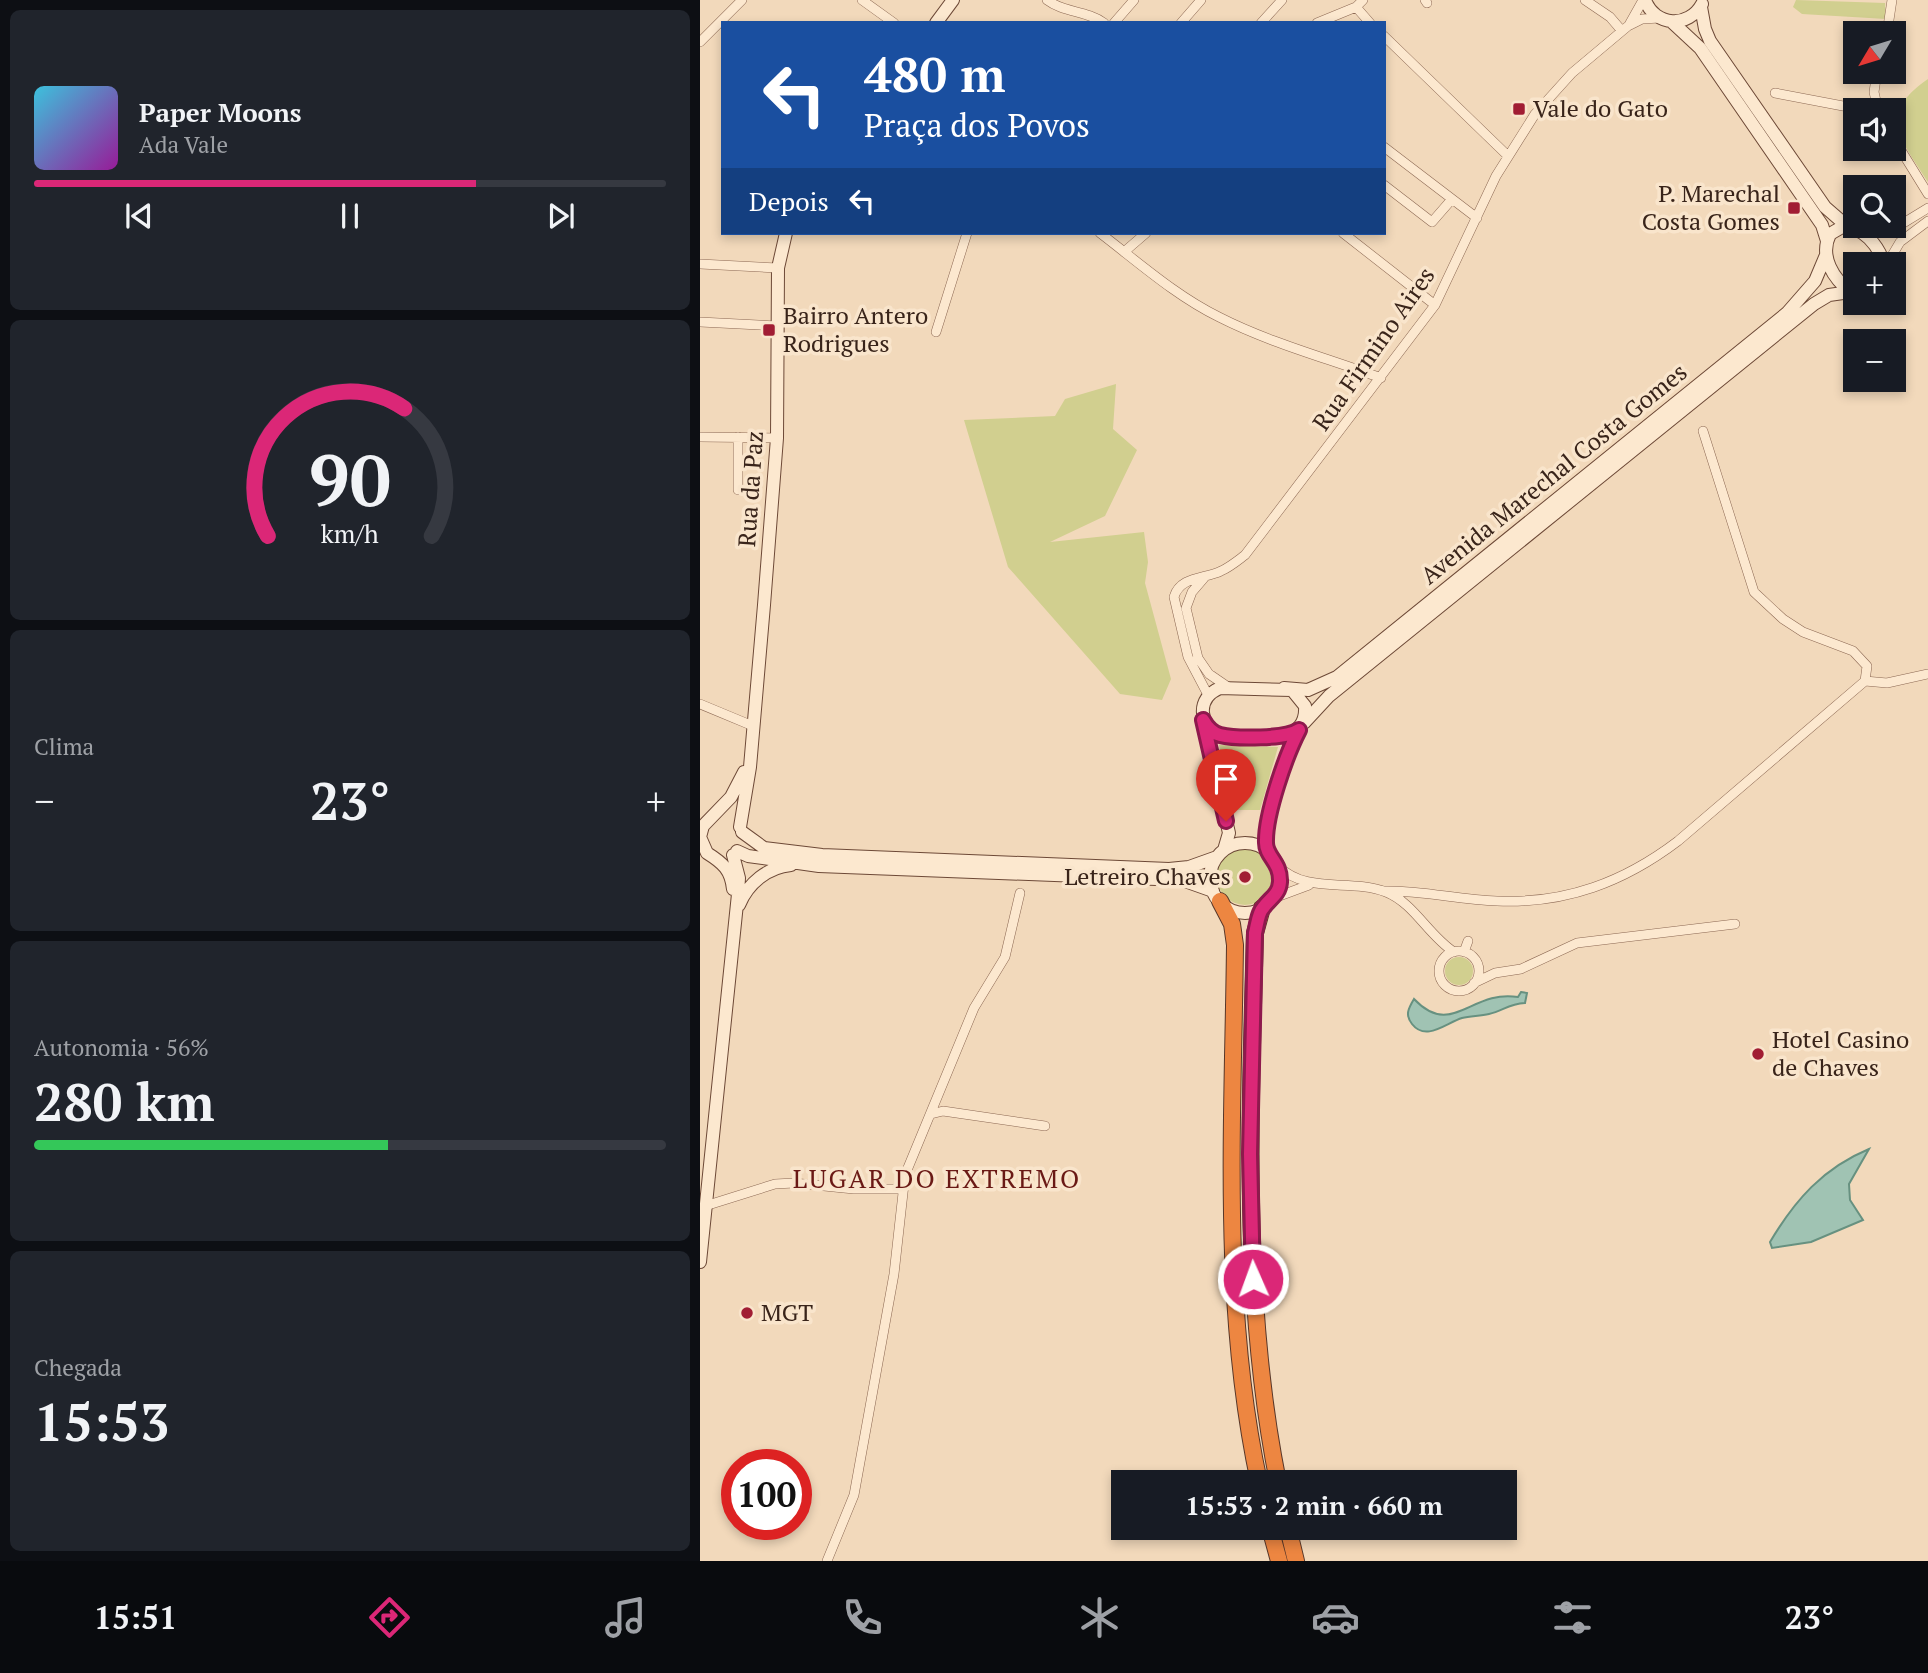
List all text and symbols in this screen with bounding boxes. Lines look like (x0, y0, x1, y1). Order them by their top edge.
north arrow (1843, 21, 1906, 84)
map controls (1843, 21, 1906, 392)
text: 480 m (864, 41, 1006, 106)
icon: left (749, 49, 840, 140)
place label: Vale do Gato (1533, 92, 1668, 124)
text: Paper Moons (139, 95, 302, 129)
button: sound (1843, 98, 1906, 161)
marker: Vale do Gato (1511, 101, 1527, 117)
text: Praça dos Povos (864, 104, 1090, 146)
text: Ada Vale (139, 129, 228, 160)
button: search (1843, 175, 1906, 238)
place label: P. Marechal Costa Gomes (1642, 177, 1780, 237)
icon: left (843, 182, 881, 220)
text: Depois (749, 184, 829, 218)
icon: previous (120, 197, 158, 235)
icon: pause (331, 197, 369, 235)
icon: next (542, 197, 580, 235)
marker: P. Marechal Costa Gomes (1786, 200, 1802, 216)
button: + (1843, 252, 1906, 315)
street label: Rua Firmino Aires (1305, 260, 1442, 437)
place label: Bairro Antero Rodrigues (783, 299, 928, 359)
marker: Bairro Antero Rodrigues (761, 322, 777, 338)
button: − (1843, 329, 1906, 392)
street label: Avenida Marechal Costa Gomes (1413, 356, 1693, 591)
street label: Rua da Paz (730, 430, 770, 548)
text: 90 (309, 431, 391, 528)
text: km/h (321, 517, 379, 550)
text: Clima (34, 731, 94, 762)
pin (1196, 749, 1256, 821)
icon: arrive (1207, 760, 1245, 798)
text: 23° (310, 766, 390, 835)
text: − (34, 776, 54, 826)
text: + (646, 776, 666, 826)
place label: Letreiro Chaves (1064, 860, 1231, 892)
marker: Letreiro Chaves (1237, 869, 1253, 885)
place label: Hotel Casino de Chaves (1772, 1023, 1909, 1083)
text: Autonomia · 56% (34, 1032, 209, 1063)
marker: Hotel Casino de Chaves (1750, 1046, 1766, 1062)
text: 280 km (34, 1067, 215, 1136)
district label: LUGAR DO EXTREMO (793, 1161, 1081, 1195)
position arrow (1216, 1242, 1290, 1316)
place label: MGT (761, 1296, 813, 1328)
marker: MGT (739, 1305, 755, 1321)
text: Chegada (34, 1352, 122, 1383)
text: 15:53 (34, 1387, 169, 1456)
speed limit sign: 100 (721, 1449, 812, 1540)
text: 15:53 · 2 min · 660 m (1185, 1488, 1443, 1522)
icon: directions (365, 1593, 414, 1642)
icon: music (601, 1593, 650, 1642)
icon: phone (838, 1593, 887, 1642)
icon: climate (1075, 1593, 1124, 1642)
icon: car (1311, 1593, 1360, 1642)
icon: filters (1548, 1593, 1597, 1642)
text: 15:51 (94, 1596, 177, 1638)
text: 23° (1785, 1596, 1834, 1638)

